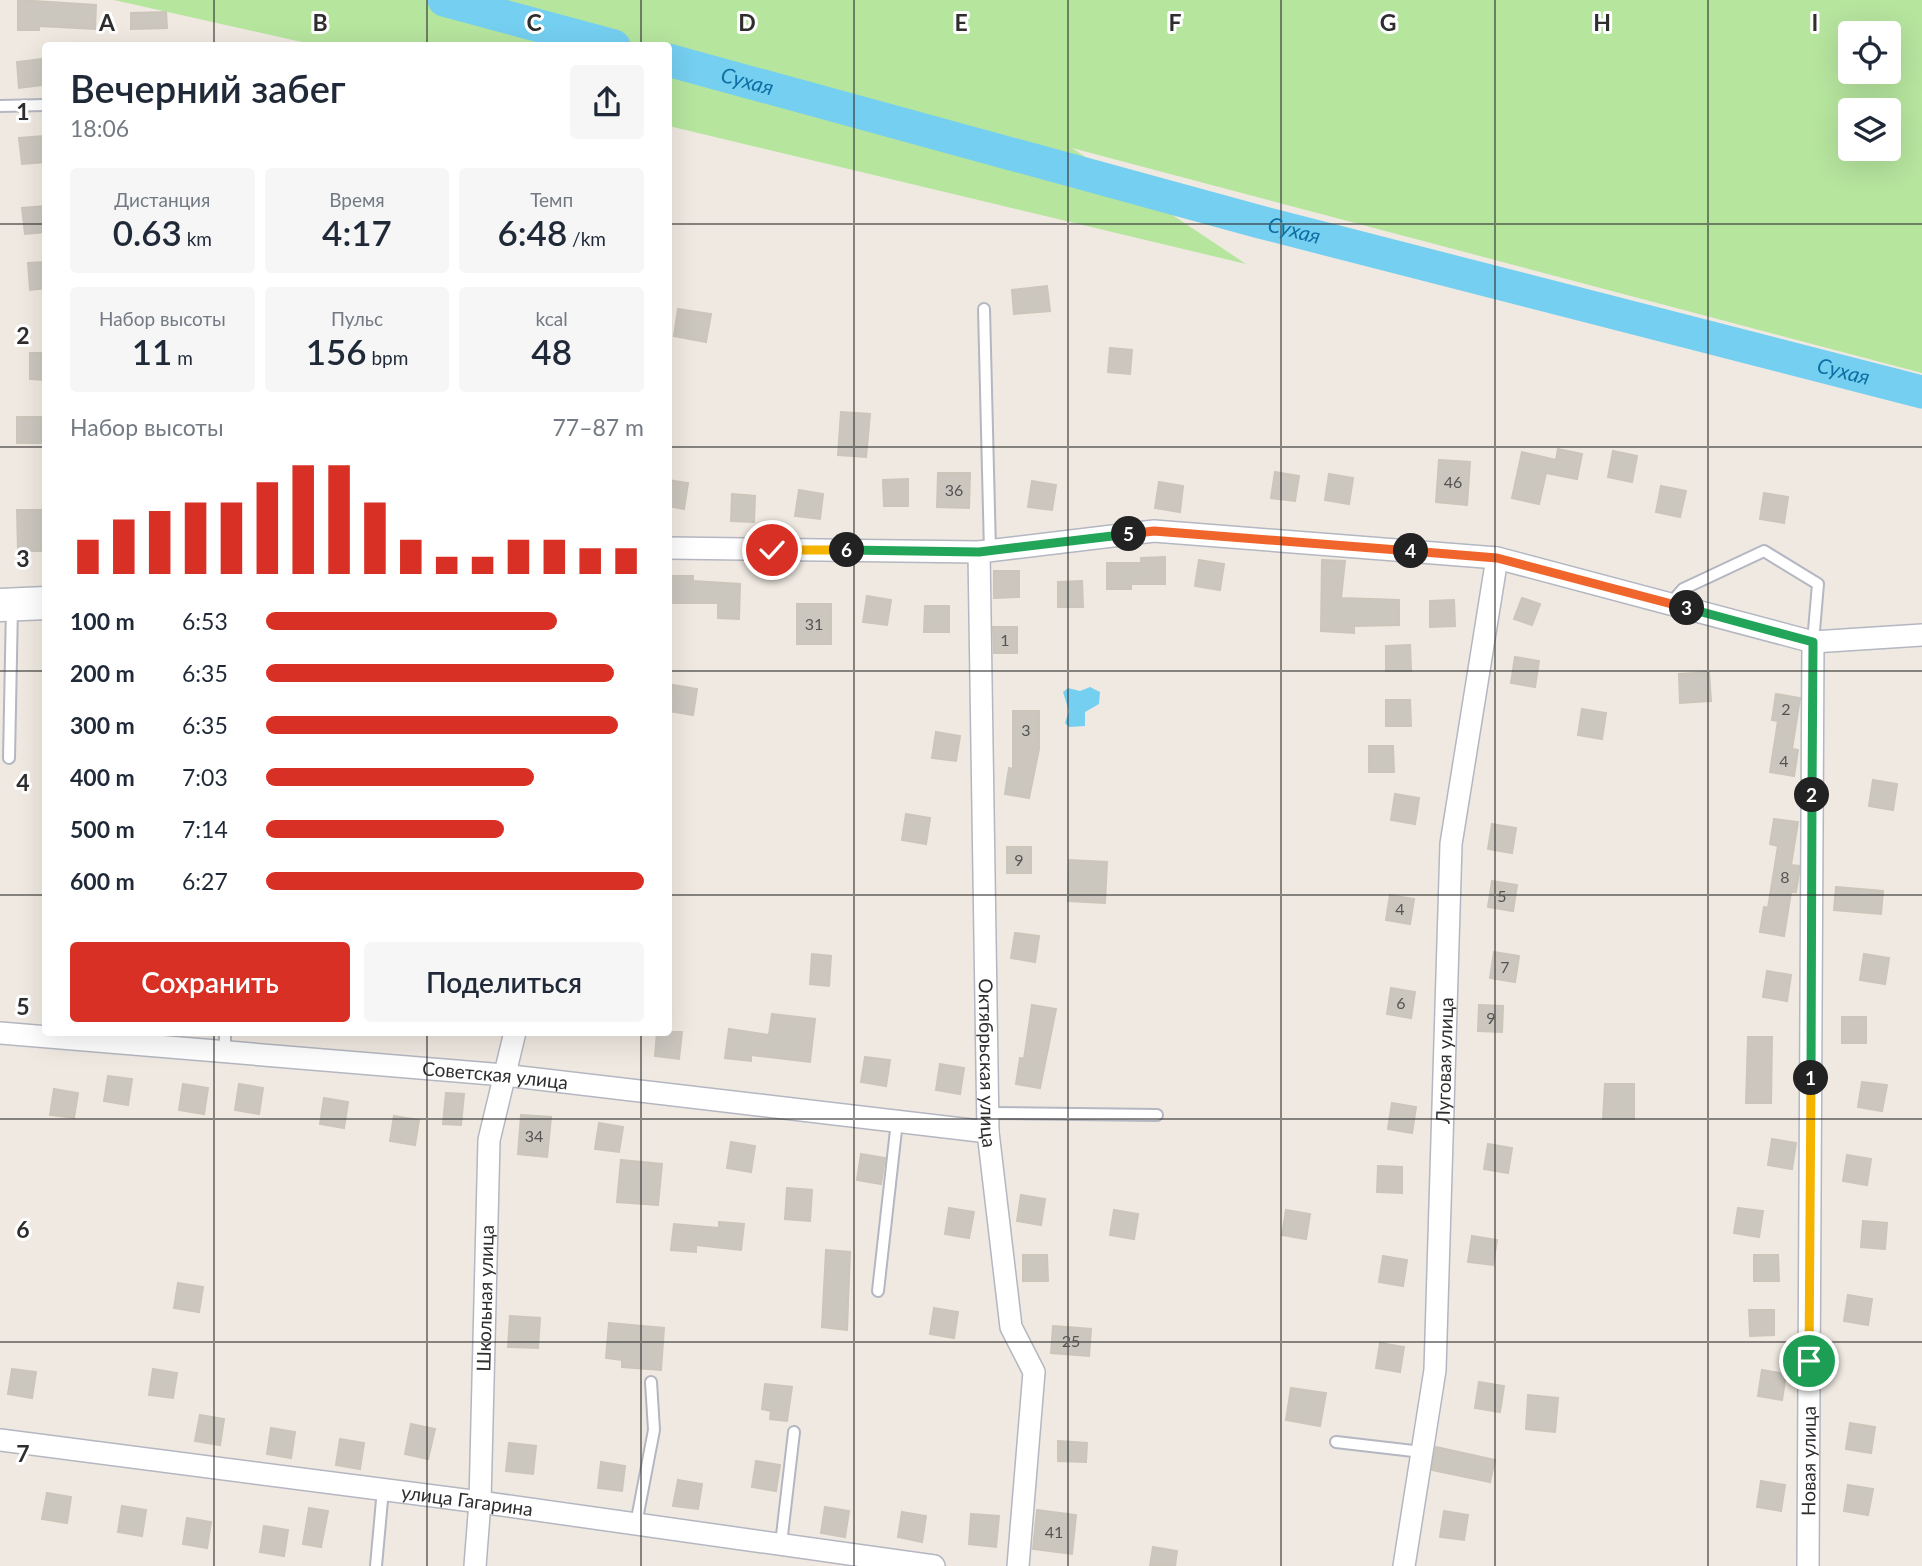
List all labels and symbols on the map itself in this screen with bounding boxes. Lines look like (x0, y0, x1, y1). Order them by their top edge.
text: A (98, 8, 116, 36)
text: B (312, 8, 328, 36)
text: C (526, 8, 542, 36)
text: D (738, 8, 756, 36)
text: E (954, 8, 968, 36)
text: F (1168, 8, 1182, 36)
text: G (1380, 8, 1396, 36)
text: H (1593, 8, 1611, 36)
text: I (1812, 8, 1818, 36)
water label: Сухая (718, 61, 777, 99)
text: 1 (16, 97, 30, 125)
water label: Сухая (1265, 211, 1324, 248)
text: 2 (16, 321, 30, 349)
water label: Сухая (1815, 352, 1873, 389)
house number: 46 (1444, 472, 1462, 491)
house number: 36 (945, 480, 963, 499)
pin: 5 (1112, 516, 1146, 552)
pin (742, 520, 802, 580)
pin: 6 (830, 532, 864, 568)
pin: 4 (1394, 534, 1428, 568)
text: 3 (16, 544, 30, 572)
pin: 3 (1670, 590, 1704, 626)
house number: 31 (805, 614, 823, 633)
house number: 1 (1000, 630, 1010, 649)
house number: 2 (1781, 699, 1791, 718)
house number: 3 (1021, 720, 1031, 739)
house number: 4 (1779, 751, 1789, 770)
text: 4 (16, 768, 30, 796)
pin: 2 (1794, 778, 1829, 812)
house number: 9 (1014, 850, 1024, 869)
house number: 8 (1780, 867, 1790, 886)
house number: 5 (1497, 886, 1507, 905)
house number: 4 (1395, 899, 1405, 918)
house number: 7 (1500, 957, 1510, 976)
street label: Октябрьская улица (975, 978, 1002, 1149)
text: 5 (16, 992, 30, 1020)
house number: 6 (1396, 993, 1406, 1012)
street label: Луговая улица (1430, 997, 1457, 1125)
house number: 9 (1486, 1008, 1496, 1027)
street label: Советская улица (421, 1056, 569, 1093)
pin: 1 (1794, 1060, 1828, 1096)
house number: 34 (525, 1126, 543, 1145)
text: 6 (16, 1215, 30, 1243)
street label: Школьная улица (471, 1225, 498, 1372)
house number: 25 (1062, 1331, 1080, 1350)
pin (1779, 1331, 1839, 1391)
street label: Новая улица (1796, 1406, 1820, 1516)
text: 7 (16, 1439, 30, 1467)
street label: улица Гагарина (400, 1480, 534, 1520)
house number: 41 (1045, 1522, 1063, 1541)

